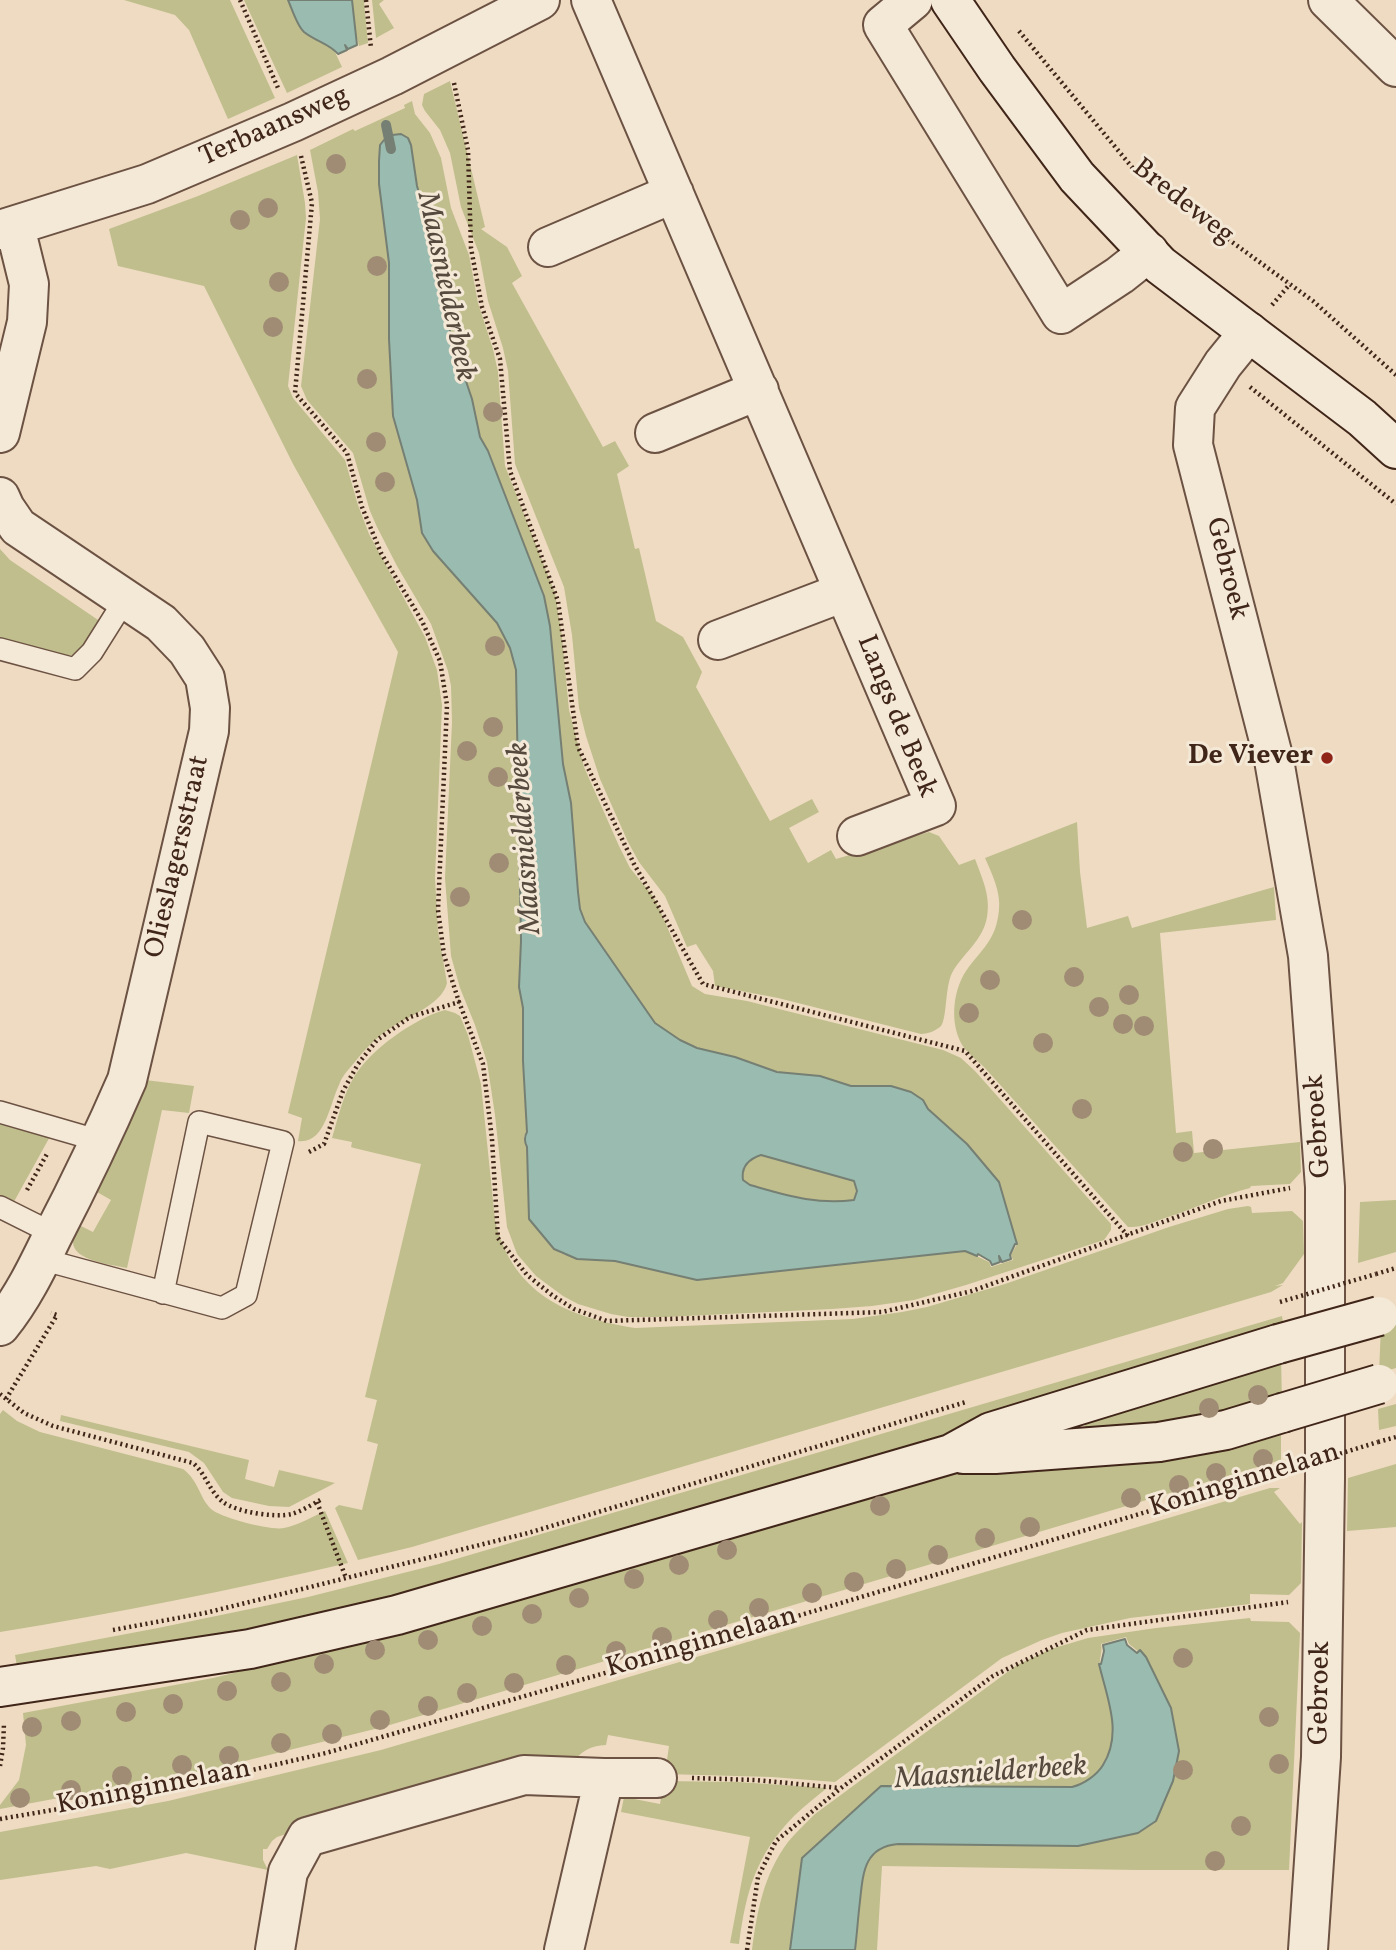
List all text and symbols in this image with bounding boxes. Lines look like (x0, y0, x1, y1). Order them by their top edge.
street label: Terbaansweg (195, 80, 355, 176)
street label: Bredeweg (1124, 153, 1240, 253)
water label: Maasnielderbeek (406, 189, 482, 385)
street label: Gebroek (1196, 514, 1254, 624)
street label: Langs de Beek (847, 631, 943, 803)
water label: Maasnielderbeek (502, 741, 552, 935)
place label: De Viever (1188, 741, 1313, 775)
marker: De Viever (1319, 750, 1335, 766)
street label: Olieslagersstraat (139, 752, 219, 962)
street label: Gebroek (1300, 1073, 1340, 1179)
street label: Koninginnelaan (1146, 1437, 1344, 1527)
street label: Koninginnelaan (603, 1601, 801, 1687)
street label: Gebroek (1304, 1641, 1340, 1745)
water label: Maasnielderbeek (894, 1750, 1088, 1800)
street label: Koninginnelaan (54, 1754, 254, 1824)

